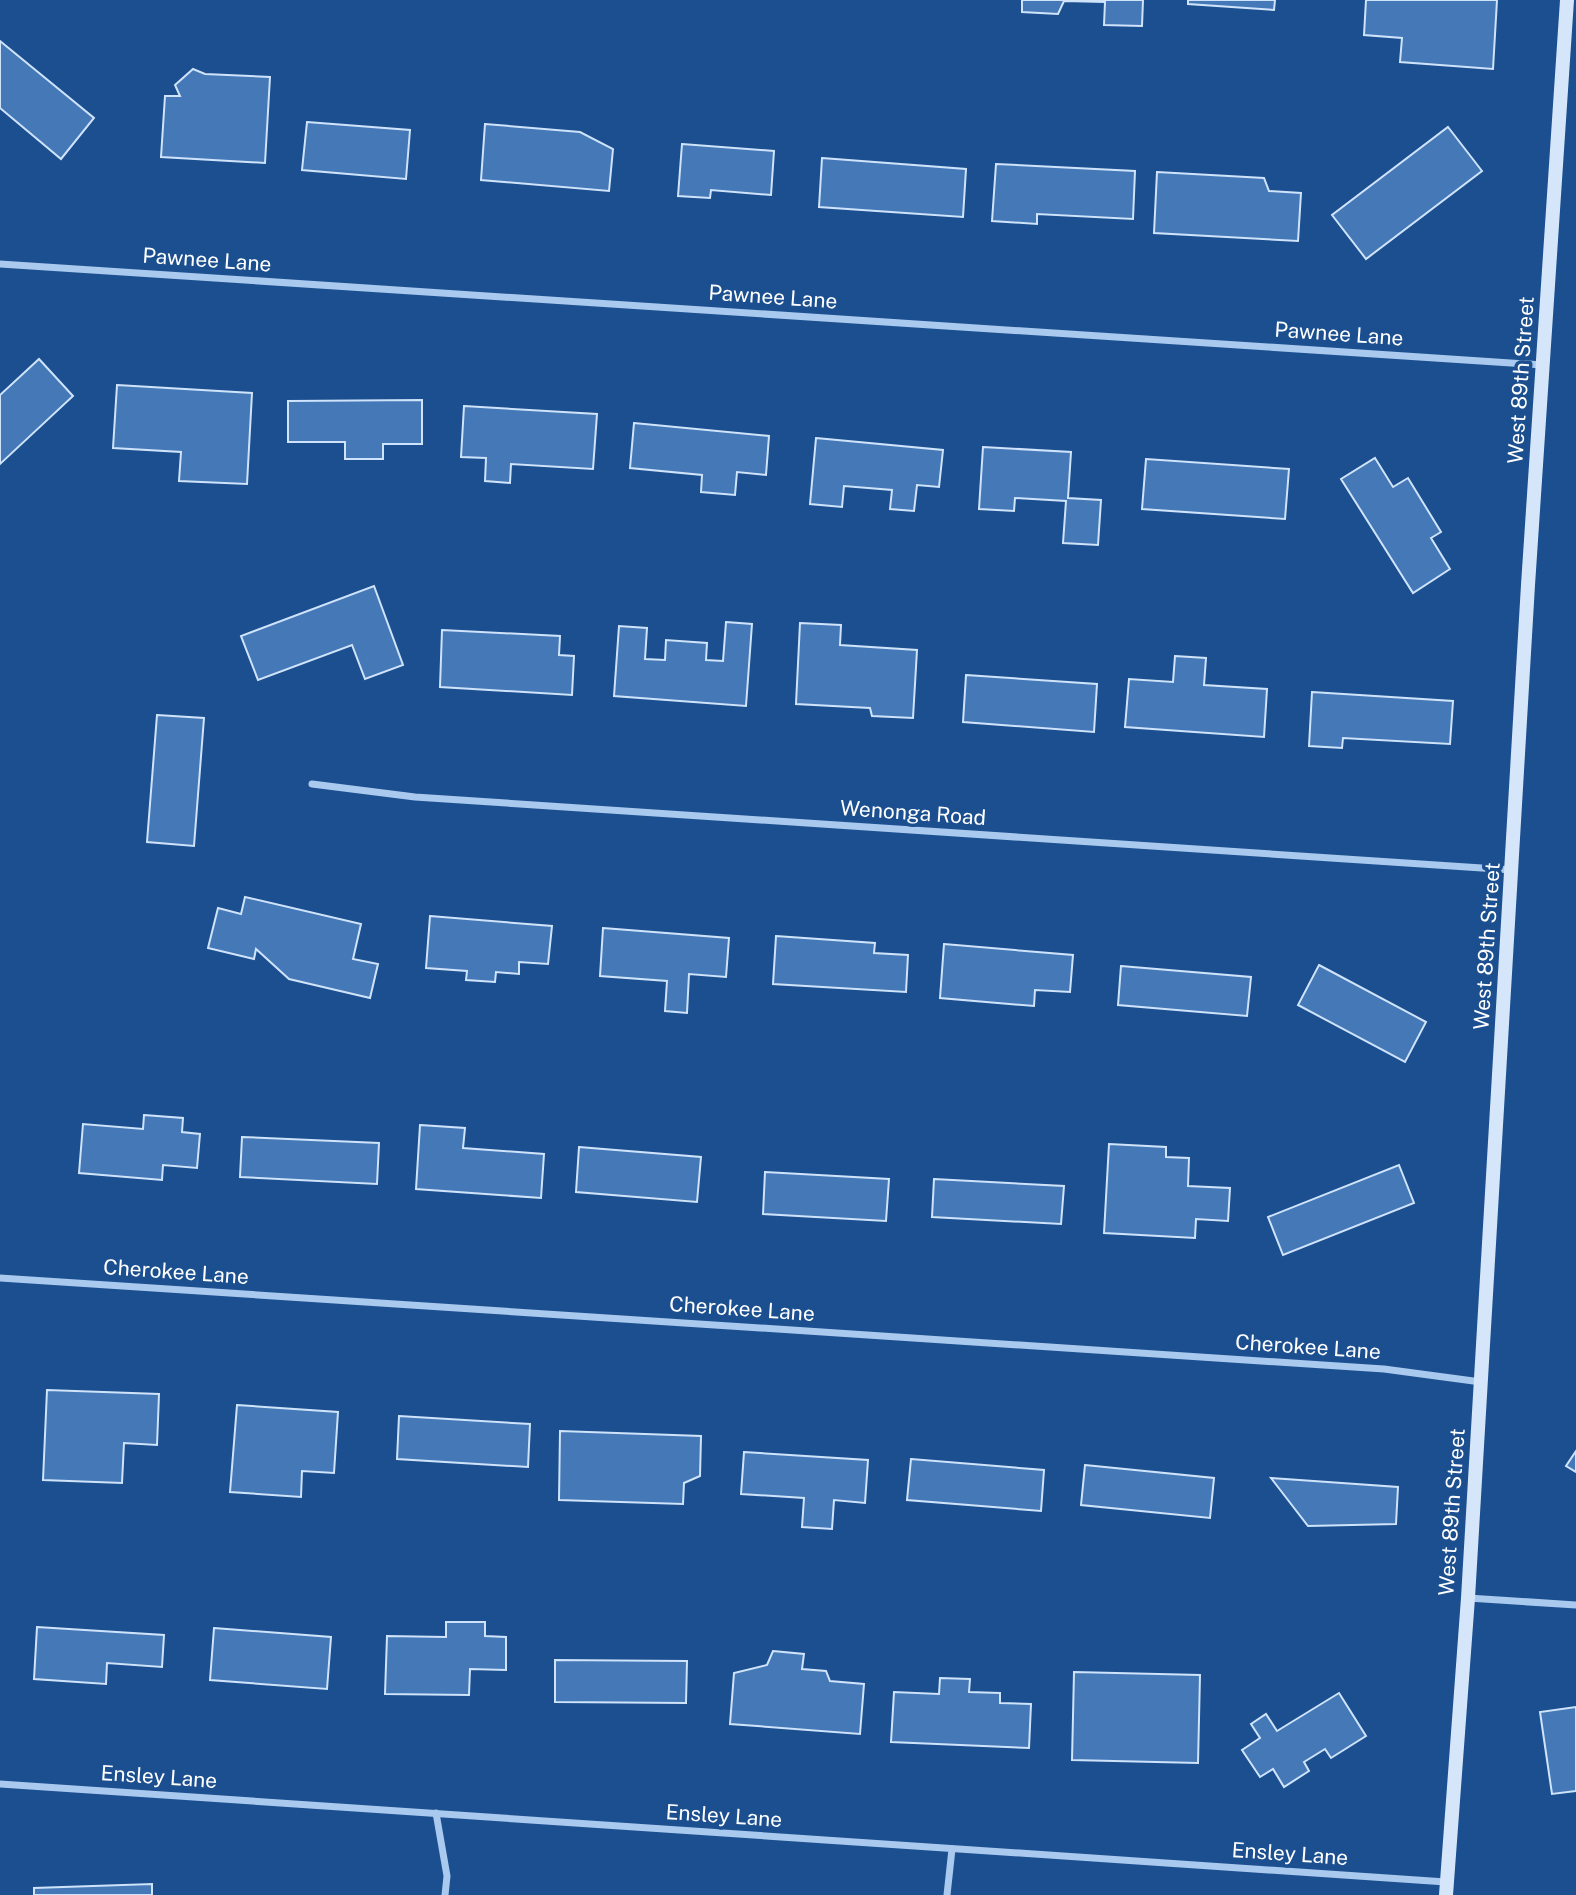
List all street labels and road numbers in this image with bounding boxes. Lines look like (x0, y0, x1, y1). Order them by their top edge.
street label: Pawnee Lane (142, 243, 272, 276)
street label: Pawnee Lane (708, 280, 838, 313)
street label: West 89th Street (1502, 295, 1539, 465)
street label: Pawnee Lane (1274, 317, 1404, 350)
street label: Wenonga Road (839, 795, 987, 830)
street label: West 89th Street (1468, 861, 1505, 1031)
street label: Cherokee Lane (102, 1254, 250, 1289)
street label: Cherokee Lane (668, 1291, 816, 1326)
street label: Cherokee Lane (1234, 1329, 1382, 1364)
street label: West 89th Street (1433, 1427, 1470, 1597)
street label: Ensley Lane (100, 1760, 218, 1793)
street label: Ensley Lane (665, 1799, 783, 1832)
street label: Ensley Lane (1231, 1837, 1349, 1870)

